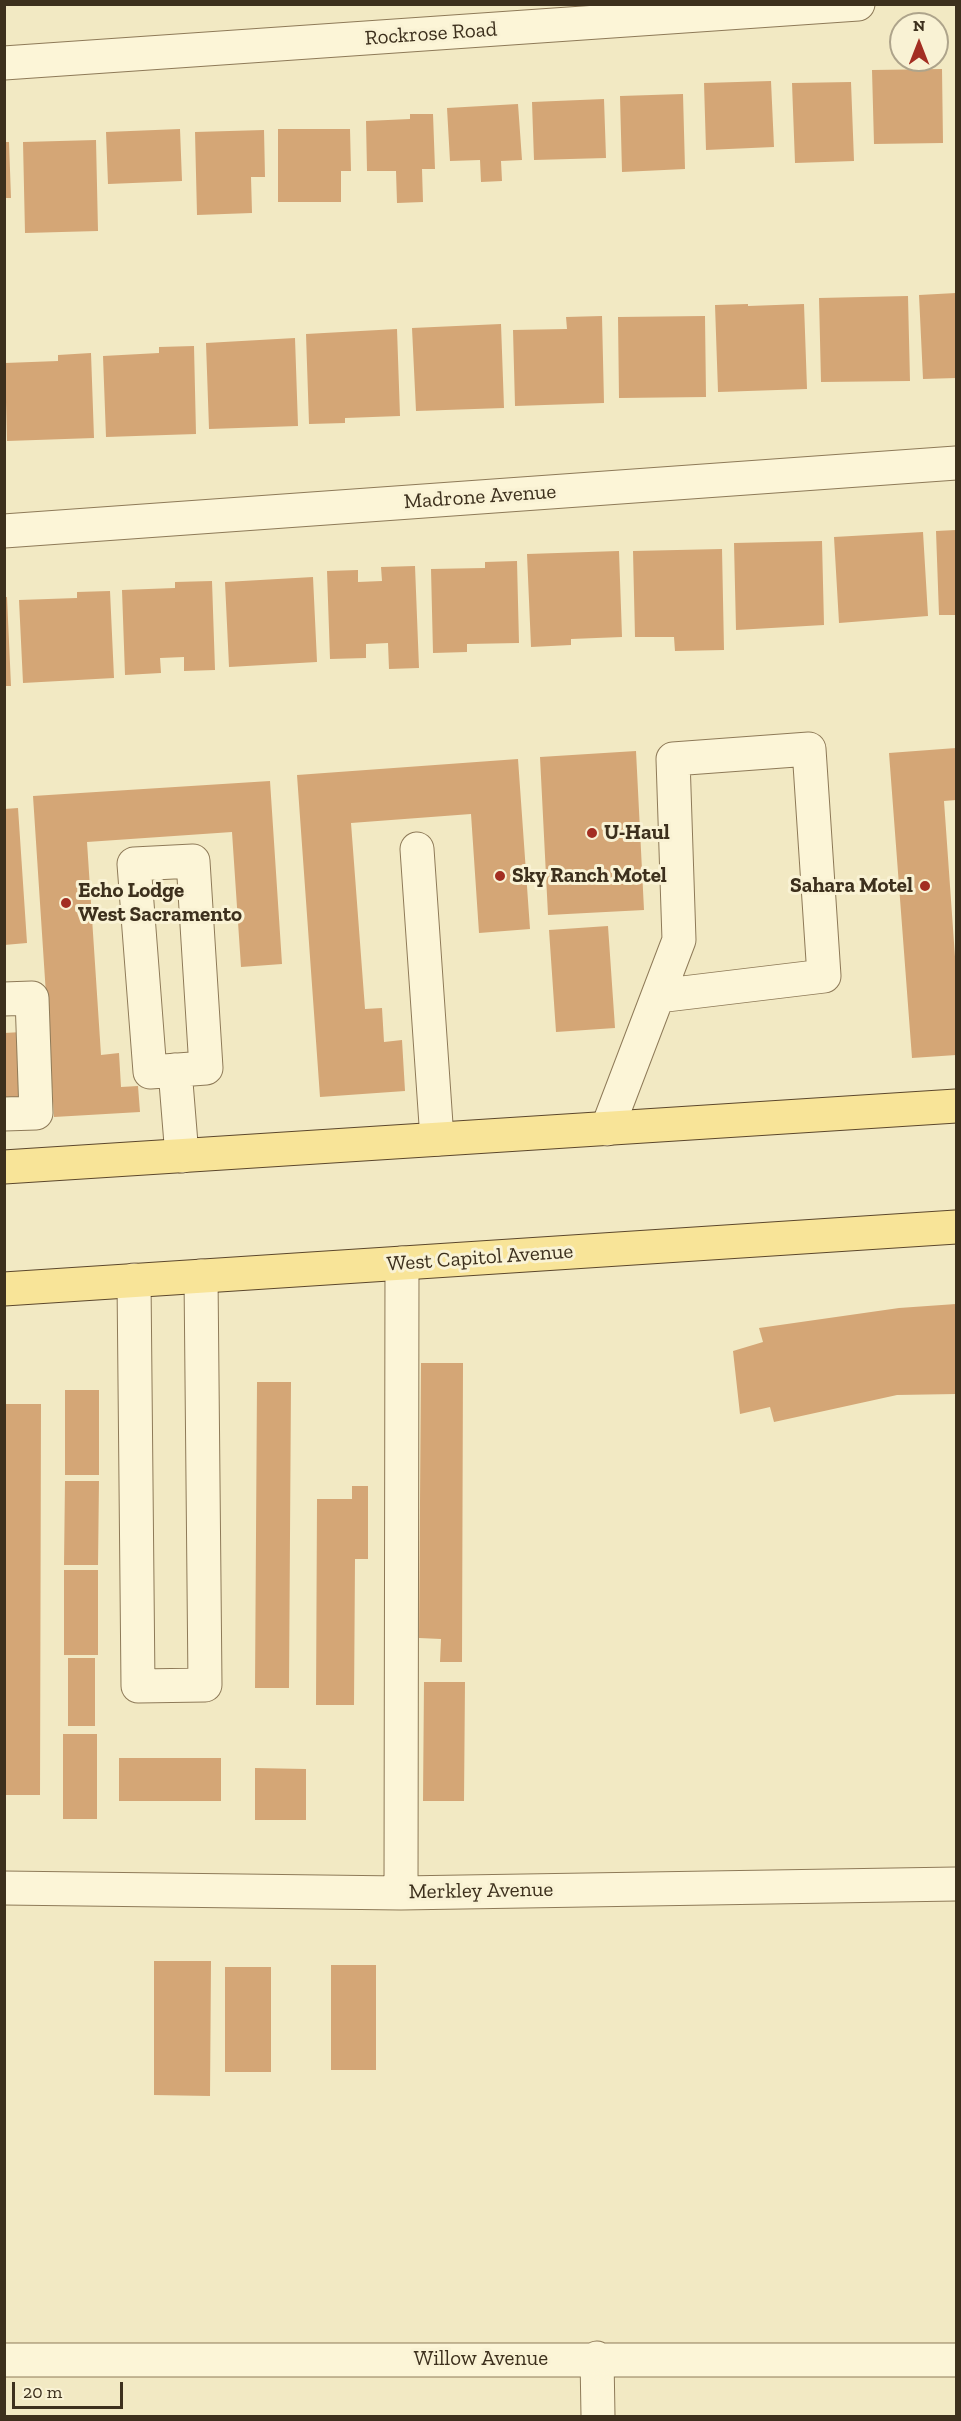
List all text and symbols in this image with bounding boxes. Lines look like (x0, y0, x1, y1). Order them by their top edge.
north arrow (889, 12, 949, 72)
text: N (913, 16, 925, 35)
street label: Rockrose Road (364, 17, 498, 51)
street label: Madrone Avenue (403, 479, 557, 515)
place label: U-Haul (604, 820, 670, 846)
marker: U-Haul (585, 826, 599, 840)
place label: Sky Ranch Motel (512, 863, 667, 889)
marker: Sky Ranch Motel (493, 869, 507, 883)
place label: Sahara Motel (790, 873, 913, 899)
place label: Echo Lodge West Sacramento (78, 878, 242, 928)
marker: Sahara Motel (918, 879, 932, 893)
marker: Echo Lodge West Sacramento (59, 896, 73, 910)
street label: West Capitol Avenue (386, 1239, 574, 1277)
street label: Merkley Avenue (408, 1877, 554, 1905)
street label: Willow Avenue (414, 2346, 548, 2372)
scale bar (15, 2370, 126, 2408)
text: 20 m (23, 2381, 62, 2403)

